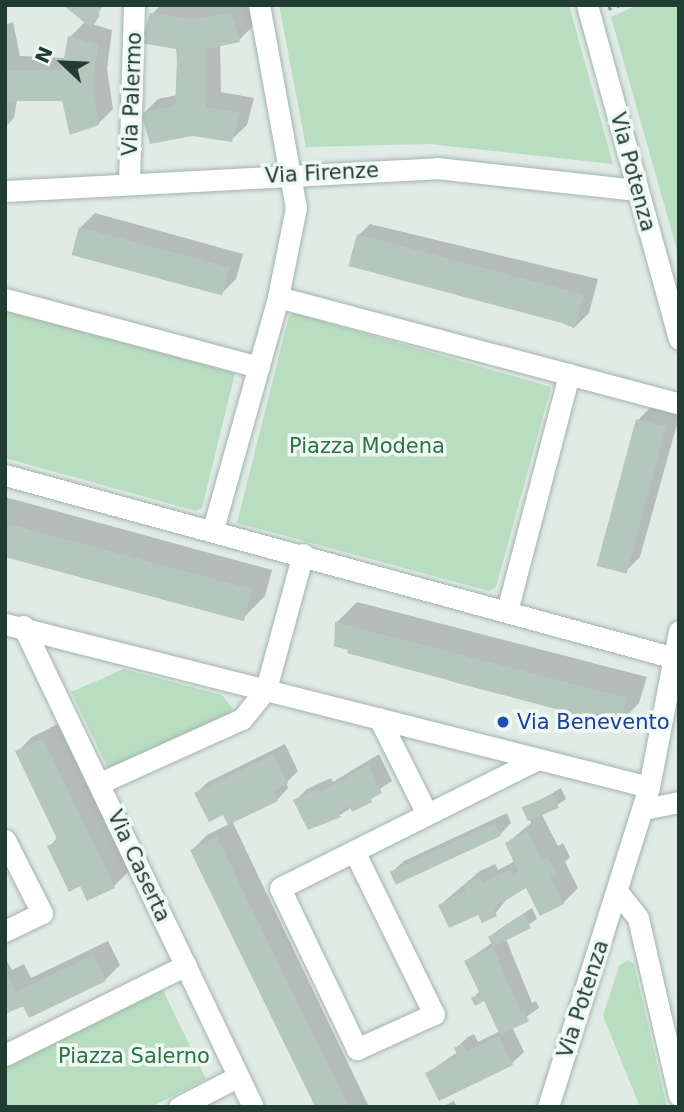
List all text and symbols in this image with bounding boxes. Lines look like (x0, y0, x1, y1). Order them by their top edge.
north arrow (28, 28, 98, 98)
street label: Via Palermo (117, 32, 147, 156)
text: N (30, 43, 57, 66)
street label: Via Potenza (605, 110, 661, 234)
street label: Via Firenze (264, 157, 380, 189)
park label: Piazza Modena (289, 433, 445, 459)
place label: Via Benevento (517, 709, 670, 735)
marker: Via Benevento (495, 714, 511, 730)
street label: Via Caserta (102, 806, 176, 926)
street label: Via Potenza (552, 937, 614, 1061)
park label: Piazza Salerno (58, 1043, 210, 1069)

